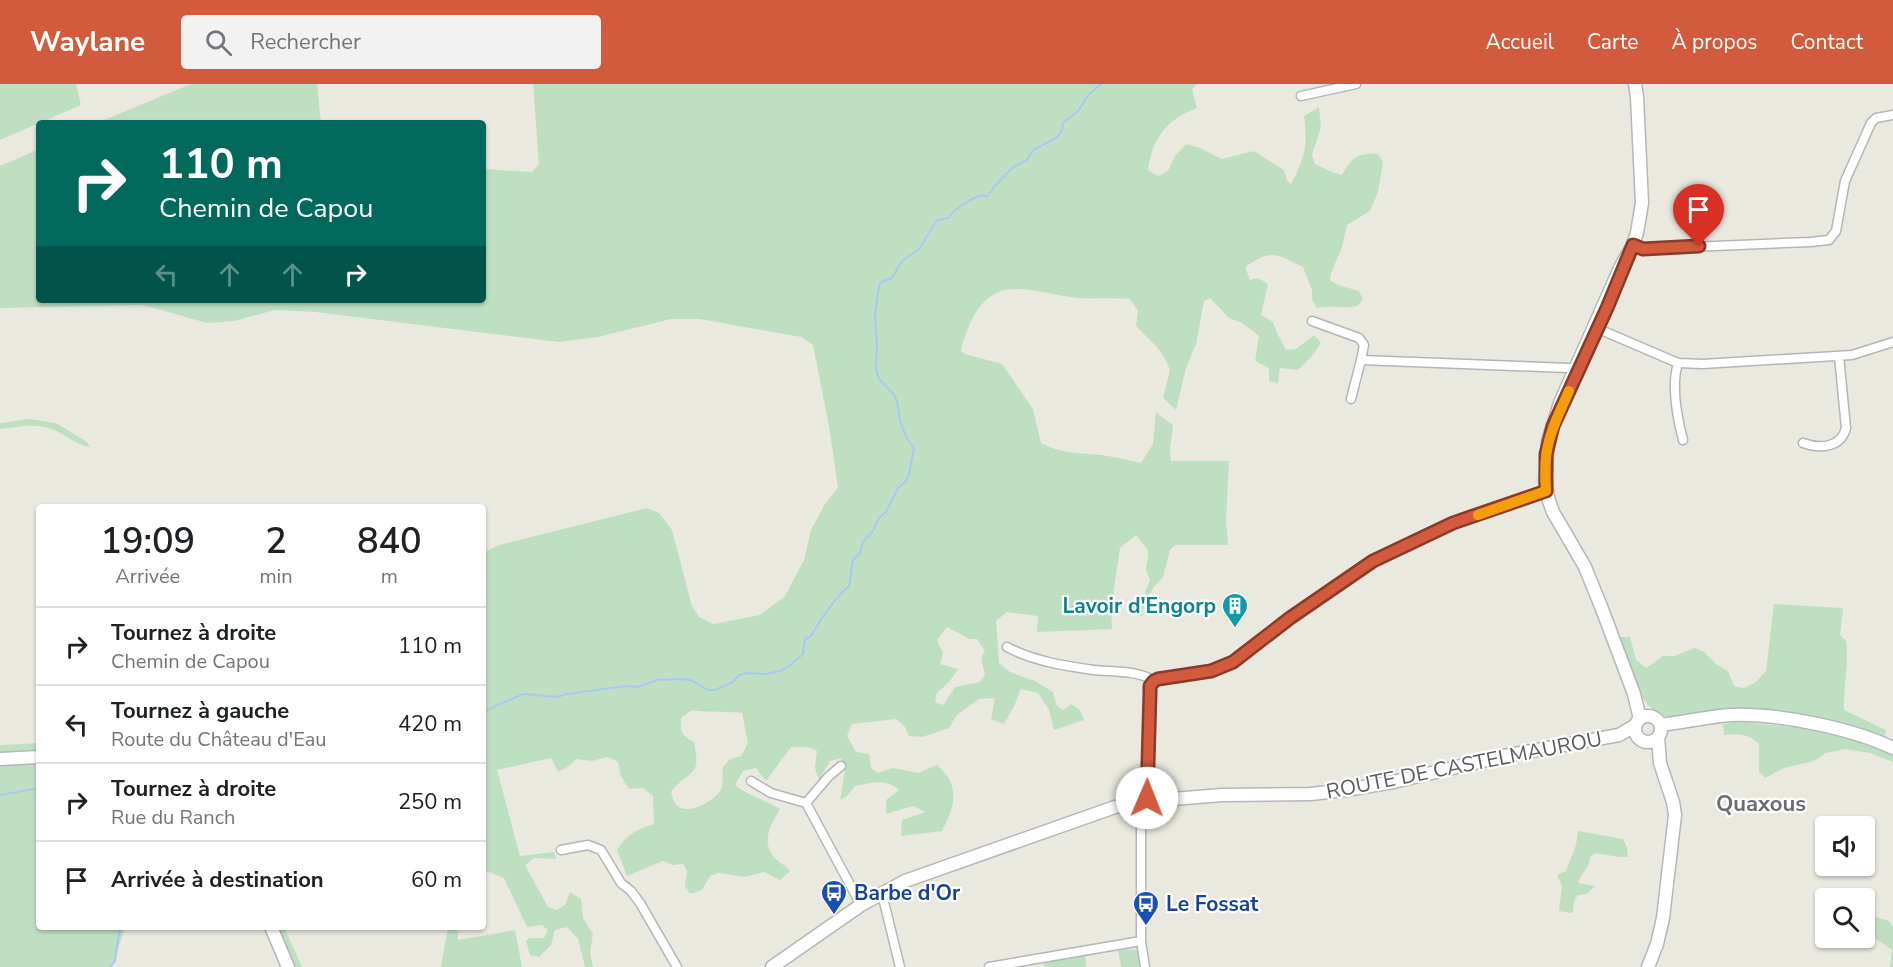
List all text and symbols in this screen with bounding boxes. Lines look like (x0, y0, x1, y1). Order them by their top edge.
search box (181, 15, 601, 69)
text: Waylane (30, 23, 145, 61)
icon: search (202, 26, 235, 59)
text: Rechercher (250, 27, 361, 57)
text: Accueil (1485, 28, 1554, 56)
text: Carte (1587, 28, 1638, 56)
text: À propos (1671, 28, 1757, 56)
text: Contact (1790, 28, 1863, 56)
text: 110 m (159, 136, 283, 193)
icon: right (60, 144, 138, 222)
pin (1673, 184, 1724, 246)
text: Chemin de Capou (159, 190, 374, 227)
icon: arrive (1682, 193, 1715, 226)
icon: left (150, 258, 183, 291)
icon: ahead (213, 258, 246, 291)
icon: ahead (276, 258, 309, 291)
icon: right (339, 258, 372, 291)
text: 19:09 (100, 517, 195, 566)
text: 2 (265, 517, 287, 566)
text: 840 (357, 517, 422, 566)
text: Arrivée (115, 563, 180, 590)
text: min (260, 563, 293, 590)
text: m (381, 563, 398, 590)
building icon: Lavoir d'Engorp (1220, 591, 1250, 629)
place label: Lavoir d'Engorp (1062, 592, 1216, 620)
text: Tournez à droite (111, 618, 276, 648)
icon: right (60, 630, 93, 663)
text: 110 m (398, 631, 462, 661)
text: Chemin de Capou (111, 648, 270, 675)
text: Tournez à gauche (111, 696, 289, 726)
icon: left (60, 708, 93, 741)
text: 420 m (398, 709, 462, 739)
street label: ROUTE DE CASTELMAUROU (1324, 725, 1604, 805)
text: Route du Château d'Eau (111, 726, 327, 753)
position arrow (1115, 766, 1179, 830)
text: Tournez à droite (111, 774, 276, 804)
icon: right (60, 786, 93, 819)
text: 250 m (398, 787, 462, 817)
district label: Quaxous (1716, 789, 1806, 819)
text: Rue du Ranch (111, 804, 235, 831)
map controls (1815, 816, 1875, 948)
button: sound (1815, 816, 1875, 876)
icon: arrive (60, 864, 93, 897)
text: Arrivée à destination (111, 865, 324, 895)
text: 60 m (411, 865, 462, 895)
bus stop icon: Barbe d'Or (819, 878, 849, 916)
place label: Barbe d'Or (854, 879, 961, 907)
button: search (1815, 888, 1875, 948)
bus stop icon: Le Fossat (1131, 889, 1161, 927)
place label: Le Fossat (1166, 890, 1259, 918)

